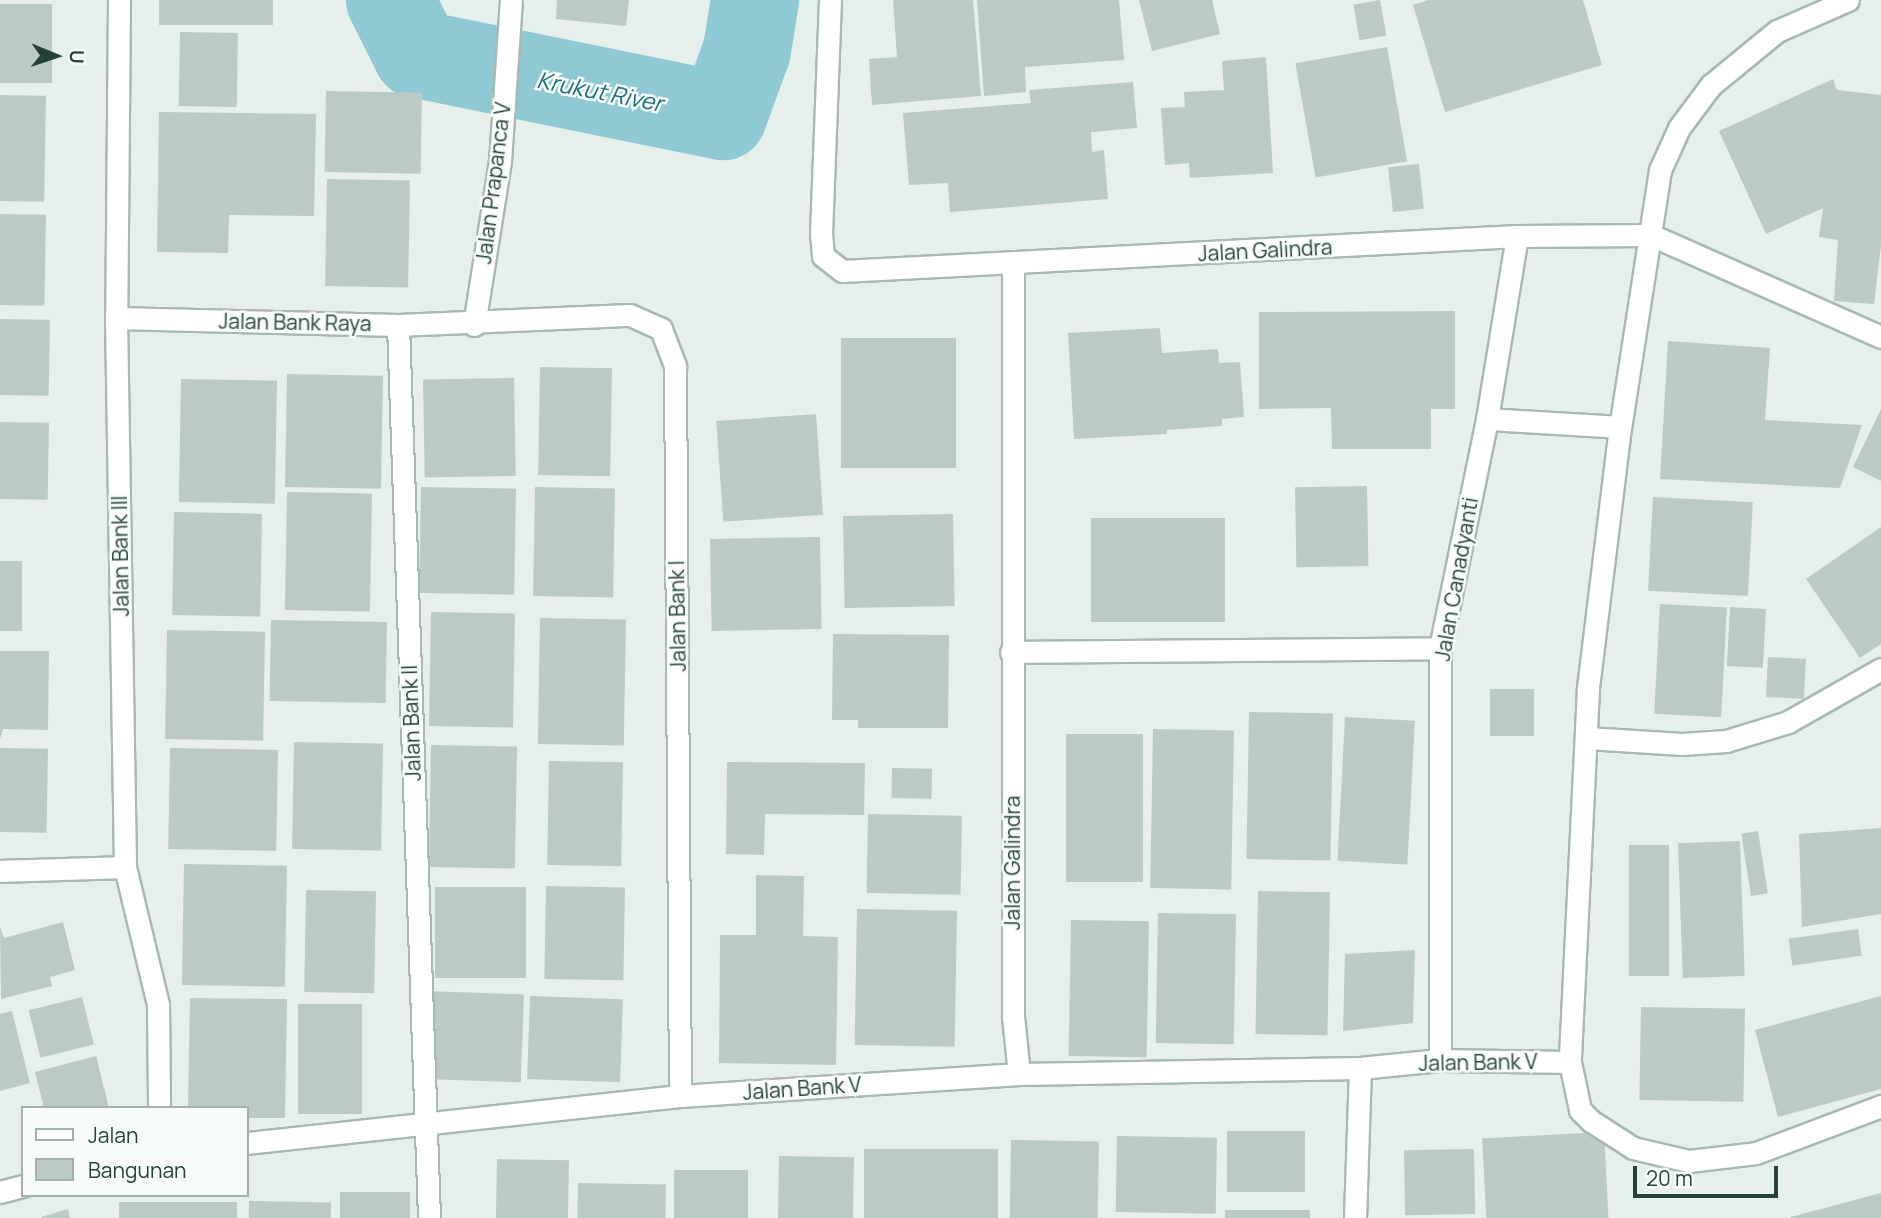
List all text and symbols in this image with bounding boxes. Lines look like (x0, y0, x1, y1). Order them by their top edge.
north arrow (21, 21, 91, 91)
text: U (64, 49, 90, 64)
water label: Krukut River (535, 65, 665, 117)
street label: Jalan Prapanca V (471, 101, 515, 265)
street label: Jalan Galindra (1197, 234, 1333, 266)
street label: Jalan Bank Raya (218, 308, 372, 336)
street label: Jalan Bank III (106, 495, 134, 617)
street label: Jalan Canadyanti (1429, 495, 1483, 663)
street label: Jalan Bank I (663, 560, 691, 672)
street label: Jalan Bank II (396, 665, 426, 781)
street label: Jalan Galindra (999, 796, 1025, 930)
street label: Jalan Bank V (1418, 1048, 1538, 1076)
street label: Jalan Bank V (742, 1071, 862, 1105)
legend (21, 1106, 248, 1197)
text: Jalan (88, 1121, 138, 1149)
scale bar (1636, 1152, 1781, 1196)
text: Bangunan (88, 1156, 187, 1184)
text: 20 m (1646, 1164, 1693, 1192)

